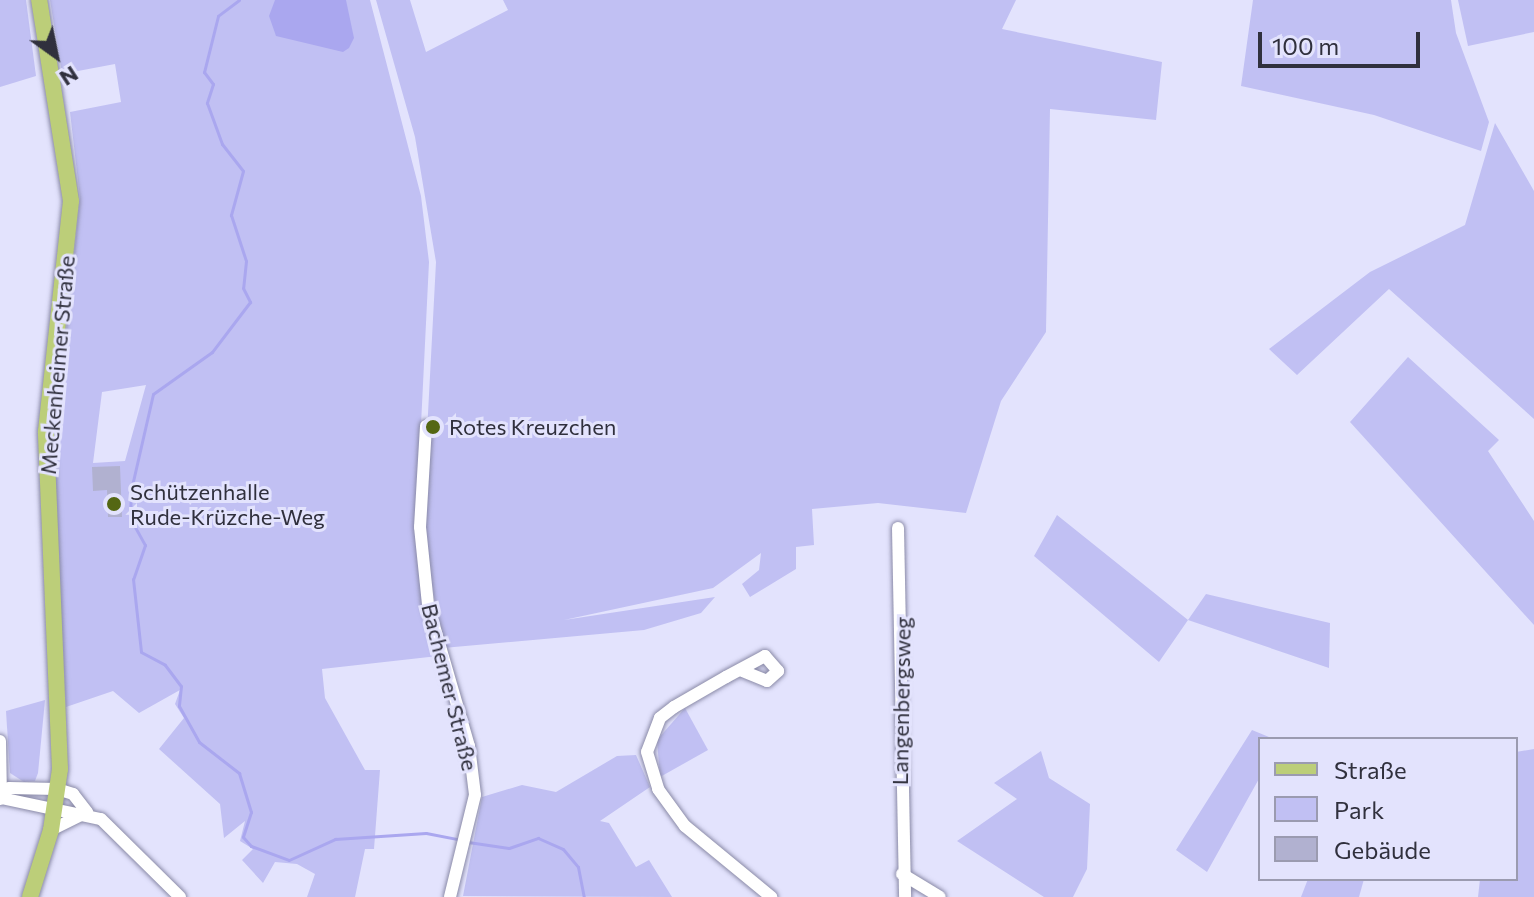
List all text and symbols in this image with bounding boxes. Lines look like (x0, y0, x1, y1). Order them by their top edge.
north arrow (16, 16, 96, 96)
scale bar (1262, 16, 1424, 66)
text: 100 m (1272, 31, 1339, 60)
text: N (55, 61, 84, 92)
street label: Meckenheimer Straße (34, 255, 80, 475)
place label: Rotes Kreuzchen (449, 414, 616, 440)
marker: Rotes Kreuzchen (424, 418, 442, 436)
place label: Schützenhalle Rude-Krüzche-Weg (130, 478, 325, 530)
marker: Schützenhalle Rude-Krüzche-Weg (105, 495, 123, 513)
street label: Bachemer Straße (416, 601, 484, 773)
street label: Langenbergsweg (886, 617, 916, 785)
legend (1258, 737, 1518, 881)
text: Straße (1334, 755, 1407, 784)
text: Park (1334, 795, 1384, 824)
text: Gebäude (1334, 835, 1431, 864)

